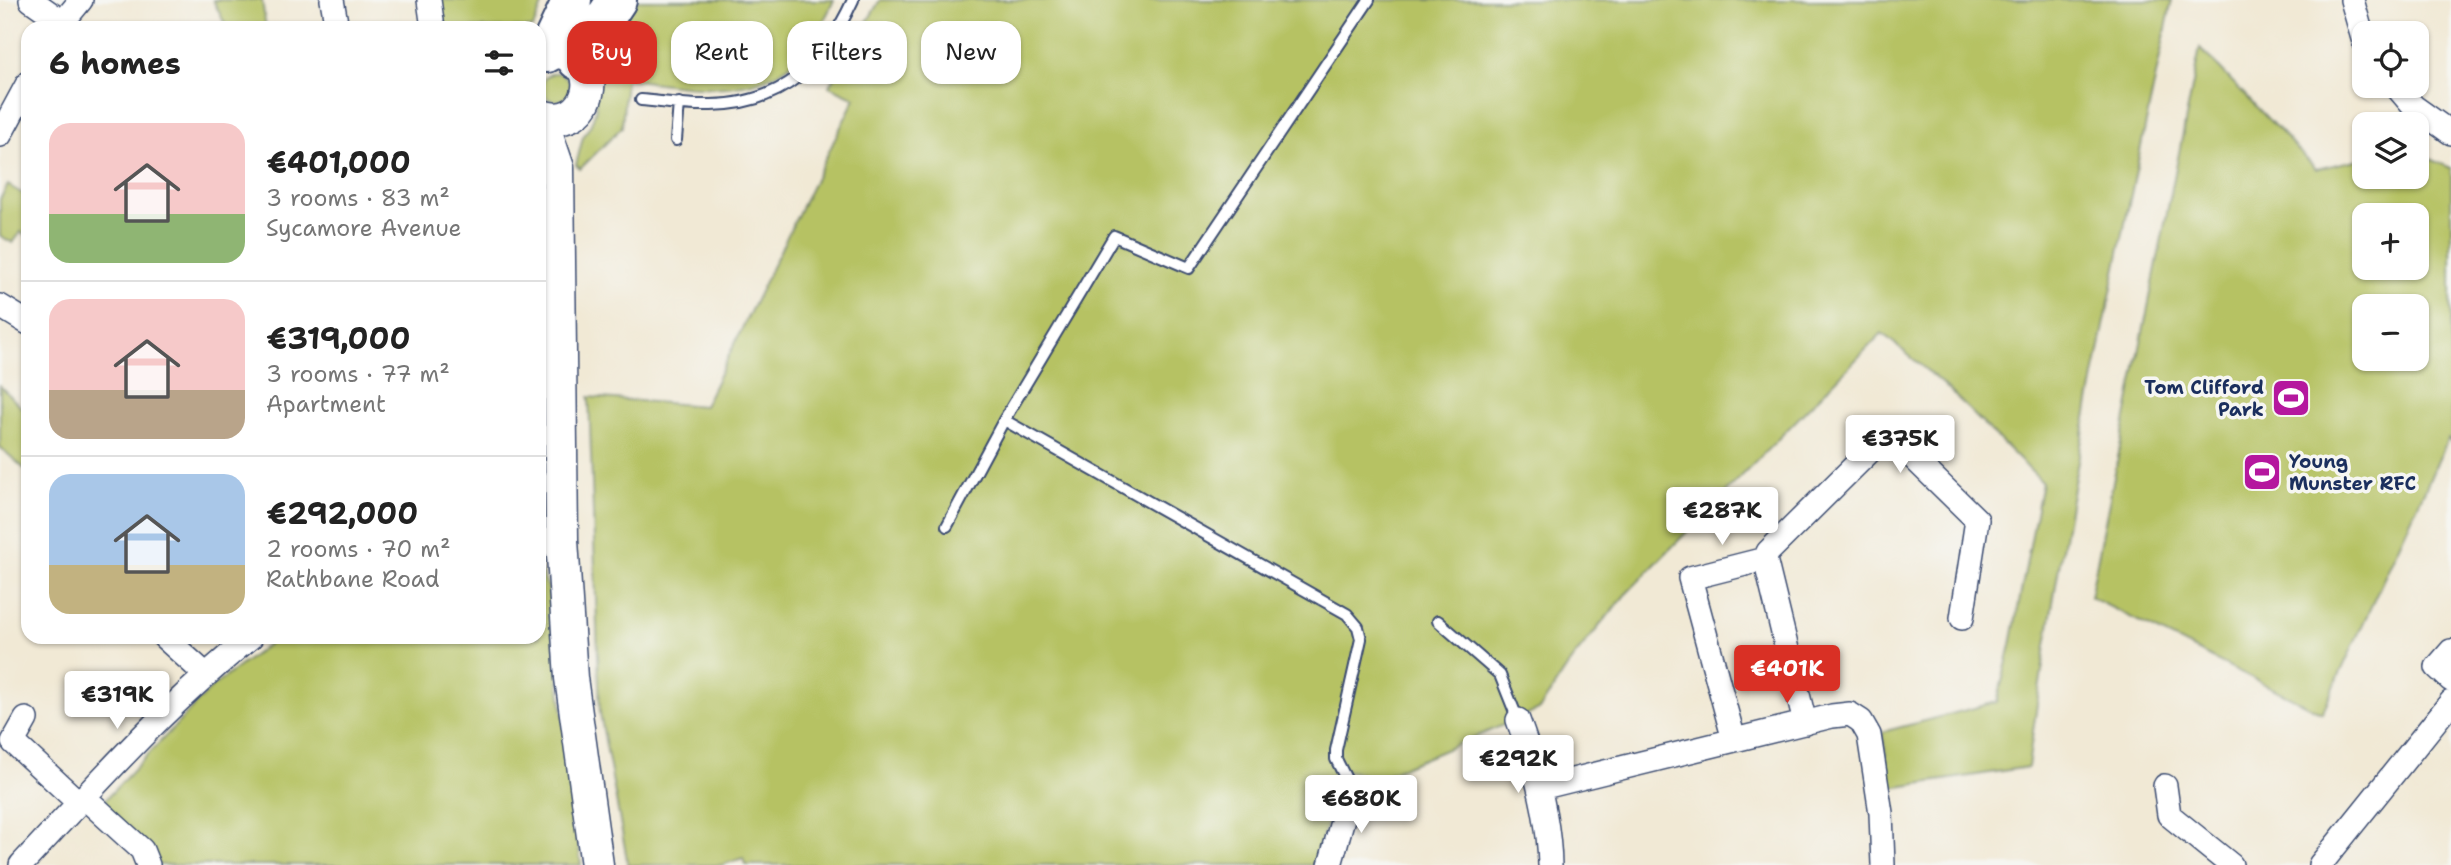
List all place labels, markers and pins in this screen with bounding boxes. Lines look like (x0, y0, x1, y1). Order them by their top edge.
place label: Tom Clifford Park (2144, 375, 2264, 422)
sports icon: Tom Clifford Park (2270, 377, 2312, 419)
pin: €375K (1851, 416, 1949, 475)
place label: Young Munster RFC (2289, 449, 2416, 496)
sports icon: Young Munster RFC (2241, 451, 2283, 493)
pin: €287K (1673, 488, 1771, 547)
pin: €401K (1738, 646, 1836, 705)
pin: €319K (68, 672, 166, 731)
pin: €292K (1469, 736, 1567, 795)
pin: €680K (1312, 776, 1410, 835)

